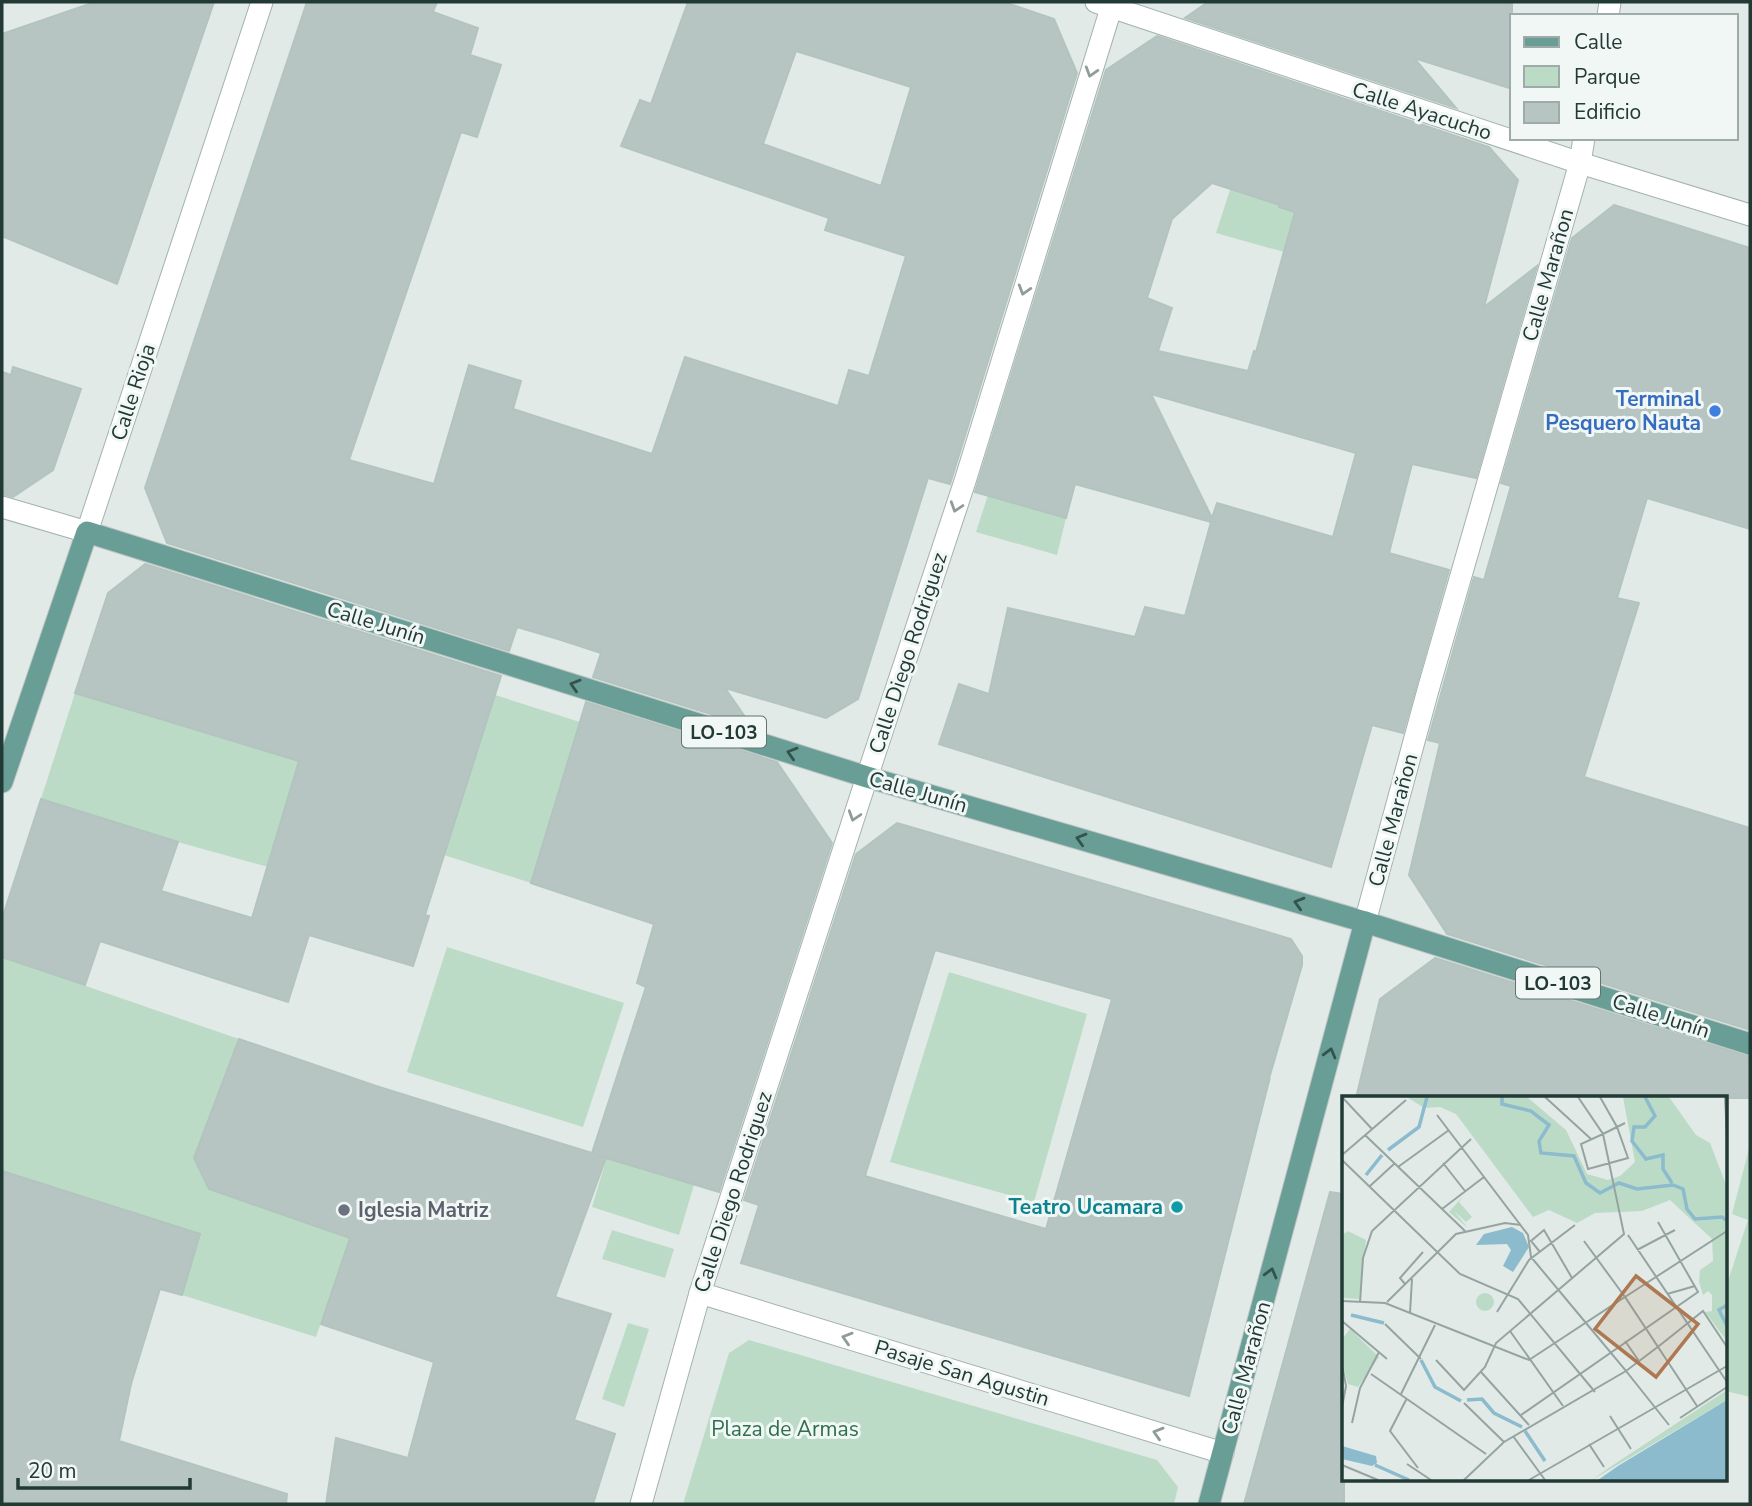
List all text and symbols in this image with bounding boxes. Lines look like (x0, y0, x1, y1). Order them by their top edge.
legend (1510, 14, 1738, 140)
text: Calle (1574, 28, 1622, 56)
text: Parque (1574, 63, 1641, 91)
one-way arrow (1085, 66, 1099, 78)
street label: Calle Ayacucho (1349, 75, 1495, 147)
text: Edificio (1574, 98, 1641, 126)
street label: Calle Marañon (1516, 205, 1580, 345)
one-way arrow (1018, 283, 1032, 296)
street label: Calle Rioja (104, 340, 162, 444)
place label: Terminal Pesquero Nauta (1545, 385, 1701, 437)
marker: Terminal Pesquero Nauta (1707, 403, 1723, 419)
one-way arrow (950, 501, 965, 513)
street label: Calle Diego Rodriguez (862, 549, 954, 757)
street label: Calle Junín (324, 595, 428, 651)
one-way arrow (570, 679, 582, 694)
road number: LO-103 (682, 716, 766, 748)
one-way arrow (787, 747, 799, 762)
street label: Calle Marañon (1362, 750, 1424, 890)
street label: Calle Junín (866, 765, 970, 819)
one-way arrow (848, 810, 862, 822)
one-way arrow (1075, 833, 1087, 848)
one-way arrow (1294, 897, 1306, 911)
road number: LO-103 (1516, 967, 1600, 998)
street label: Calle Junín (1609, 987, 1713, 1045)
one-way arrow (1322, 1047, 1336, 1059)
street label: Calle Diego Rodriguez (687, 1088, 779, 1296)
inset map (1342, 1096, 1728, 1482)
place label: Teatro Ucamara (1008, 1193, 1163, 1221)
place label: Iglesia Matriz (358, 1196, 489, 1224)
marker: Teatro Ucamara (1169, 1199, 1185, 1215)
marker: Iglesia Matriz (336, 1202, 352, 1218)
one-way arrow (1263, 1267, 1277, 1279)
street label: Calle Marañon (1215, 1298, 1277, 1438)
one-way arrow (841, 1332, 853, 1347)
street label: Pasaje San Agustin (871, 1333, 1053, 1413)
park label: Plaza de Armas (711, 1415, 859, 1443)
one-way arrow (1152, 1426, 1164, 1441)
scale bar (18, 1446, 189, 1490)
text: 20 m (28, 1457, 77, 1485)

